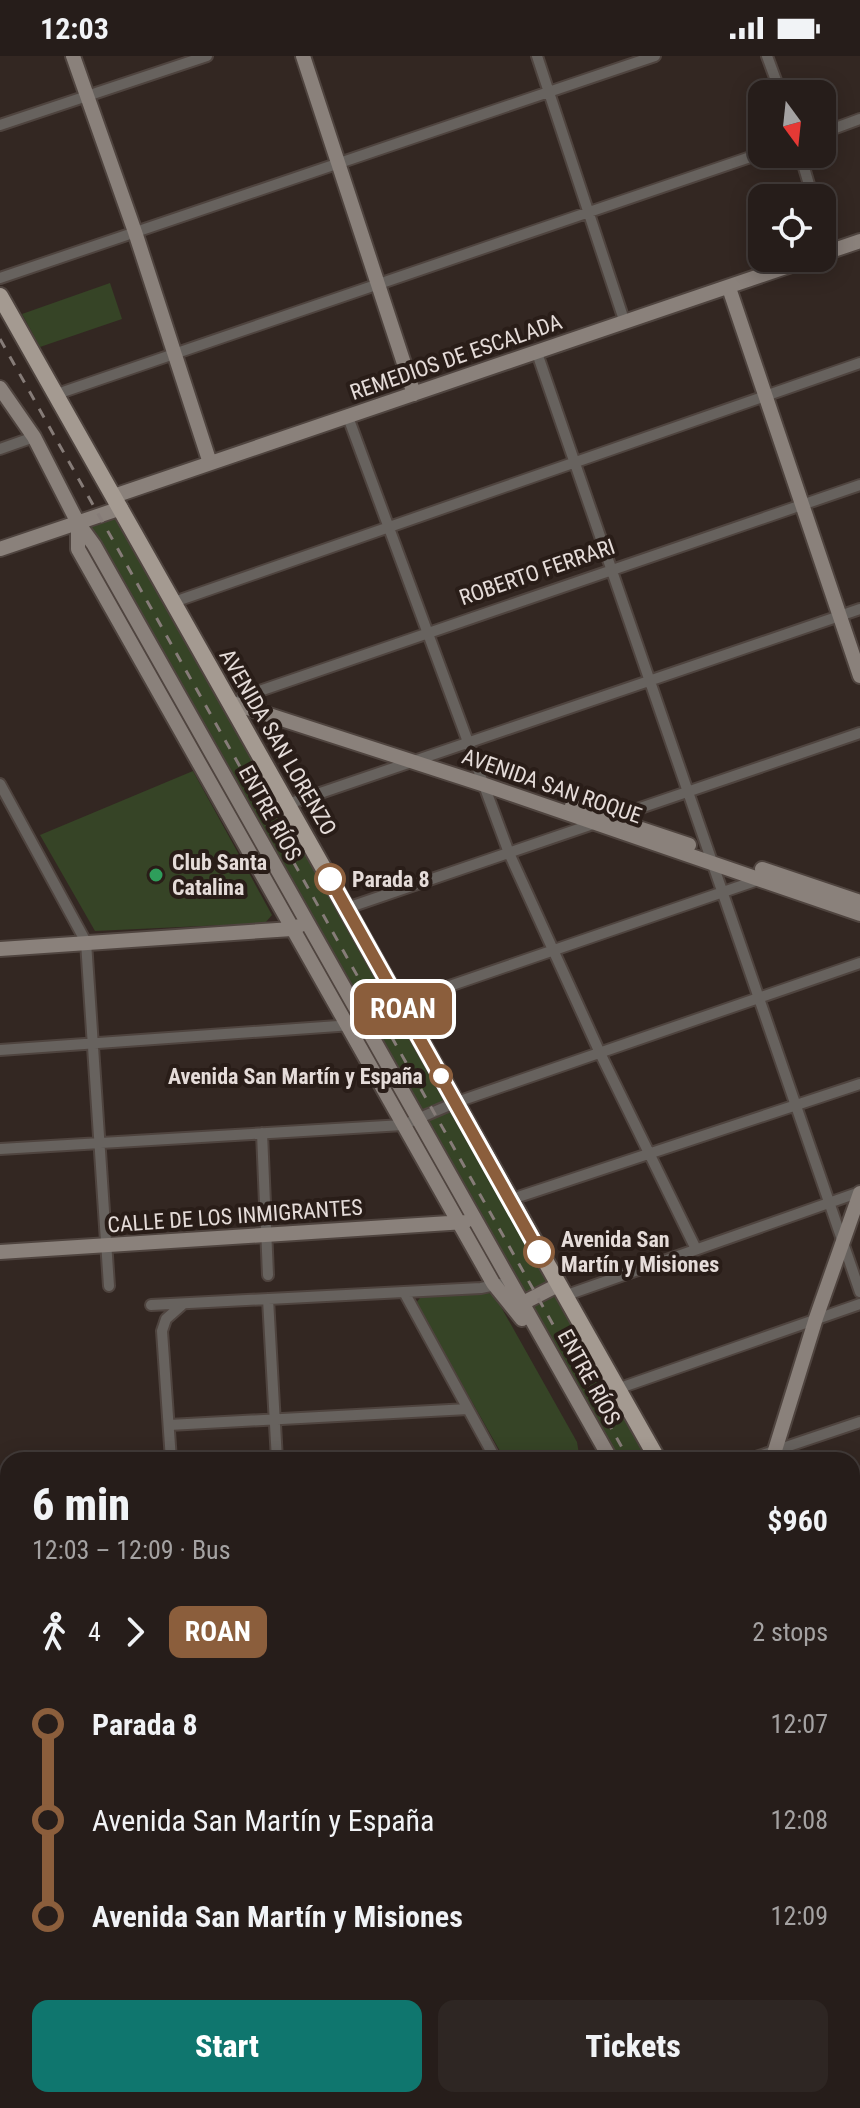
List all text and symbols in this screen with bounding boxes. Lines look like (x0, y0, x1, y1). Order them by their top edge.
text: 12:03 (40, 11, 109, 46)
north arrow (748, 80, 836, 168)
map controls (748, 80, 836, 272)
button: locate (748, 184, 836, 272)
street label: REMEDIOS DE ESCALADA (347, 309, 565, 405)
street label: ROBERTO FERRARI (456, 534, 618, 610)
street label: AVENIDA SAN LORENZO (215, 645, 341, 839)
street label: AVENIDA SAN ROQUE (459, 744, 645, 829)
street label: ENTRE RÍOS (234, 761, 306, 865)
place label: Club Santa Catalina (172, 850, 267, 900)
marker: Parada 8 (315, 864, 345, 894)
marker: Club Santa Catalina (147, 866, 165, 884)
place label: Parada 8 (352, 867, 430, 892)
line badge: ROAN (347, 983, 459, 1035)
text: ROAN (370, 992, 436, 1025)
place label: Avenida San Martín y España (168, 1064, 423, 1089)
marker: Avenida San Martín y España (430, 1065, 452, 1087)
street label: CALLE DE LOS INMIGRANTES (107, 1195, 363, 1237)
place label: Avenida San Martín y Misiones (561, 1227, 719, 1277)
marker: Avenida San Martín y Misiones (524, 1237, 554, 1267)
street label: ENTRE RÍOS (553, 1325, 625, 1429)
text: 6 min (32, 1479, 130, 1531)
text: $960 (767, 1503, 828, 1538)
text: 12:03 – 12:09 · Bus (32, 1535, 231, 1565)
icon: walk (32, 1610, 76, 1654)
icon: forward (113, 1610, 157, 1654)
text: ROAN (185, 1615, 251, 1648)
text: 4 (88, 1617, 101, 1647)
text: 2 stops (752, 1617, 828, 1647)
text: Parada 8 (92, 1707, 198, 1742)
text: 12:07 (771, 1709, 828, 1739)
text: Avenida San Martín y España (92, 1803, 434, 1838)
text: 12:08 (771, 1805, 828, 1835)
text: Avenida San Martín y Misiones (92, 1899, 463, 1934)
text: 12:09 (771, 1901, 828, 1931)
button: Start (32, 2000, 422, 2092)
button: Tickets (438, 2000, 828, 2092)

